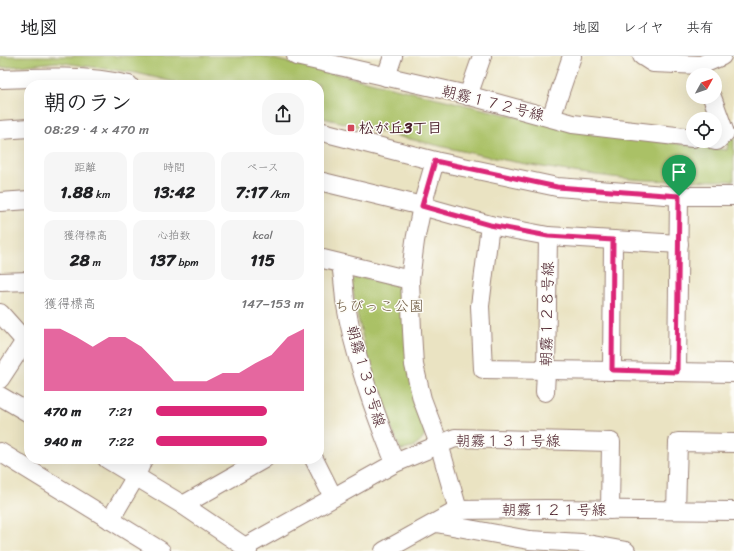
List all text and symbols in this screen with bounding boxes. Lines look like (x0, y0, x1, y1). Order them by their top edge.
text: 地図 (20, 11, 58, 44)
text: 地図 (573, 15, 601, 40)
text: レイヤ (623, 15, 664, 40)
text: 共有 (686, 15, 714, 40)
north arrow (686, 68, 722, 104)
map controls (686, 68, 722, 148)
street label: 朝霧１７２号線 (439, 78, 547, 128)
text: 朝のラン (44, 83, 132, 122)
button: share (262, 93, 304, 135)
button: locate (686, 112, 722, 148)
place label: 松が丘3丁目 (359, 115, 442, 141)
text: 08:29 · 4 × 470 m (44, 118, 149, 141)
marker: 松が丘3丁目 (346, 123, 356, 133)
pin (662, 155, 696, 196)
text: 距離 (74, 158, 96, 177)
text: 時間 (163, 158, 185, 177)
text: ペース (246, 158, 279, 177)
icon: arrive (668, 161, 690, 183)
text: 1.88 (60, 177, 93, 207)
text: 13:42 (153, 177, 195, 207)
text: 7:17 (235, 177, 267, 207)
text: km (93, 185, 110, 204)
text: /km (267, 185, 290, 204)
text: 獲得標高 (63, 226, 107, 245)
text: 心拍数 (157, 226, 190, 245)
text: kcal (253, 226, 273, 245)
text: 28 (70, 245, 90, 275)
text: 137 (149, 245, 176, 275)
text: 115 (250, 245, 275, 275)
text: m (90, 253, 101, 272)
text: bpm (176, 253, 199, 272)
street label: 朝霧１２８号線 (533, 261, 561, 367)
text: 獲得標高 (44, 292, 96, 315)
text: 147–153 m (241, 292, 304, 315)
park label: ちびっこ公園 (334, 293, 424, 319)
street label: 朝霧１３３号線 (339, 322, 393, 430)
text: 470 m (44, 400, 81, 423)
text: 7:21 (108, 400, 132, 423)
street label: 朝霧１３１号線 (455, 428, 561, 454)
text: 940 m (44, 430, 82, 453)
text: 7:22 (108, 430, 134, 453)
street label: 朝霧１２１号線 (501, 497, 607, 523)

